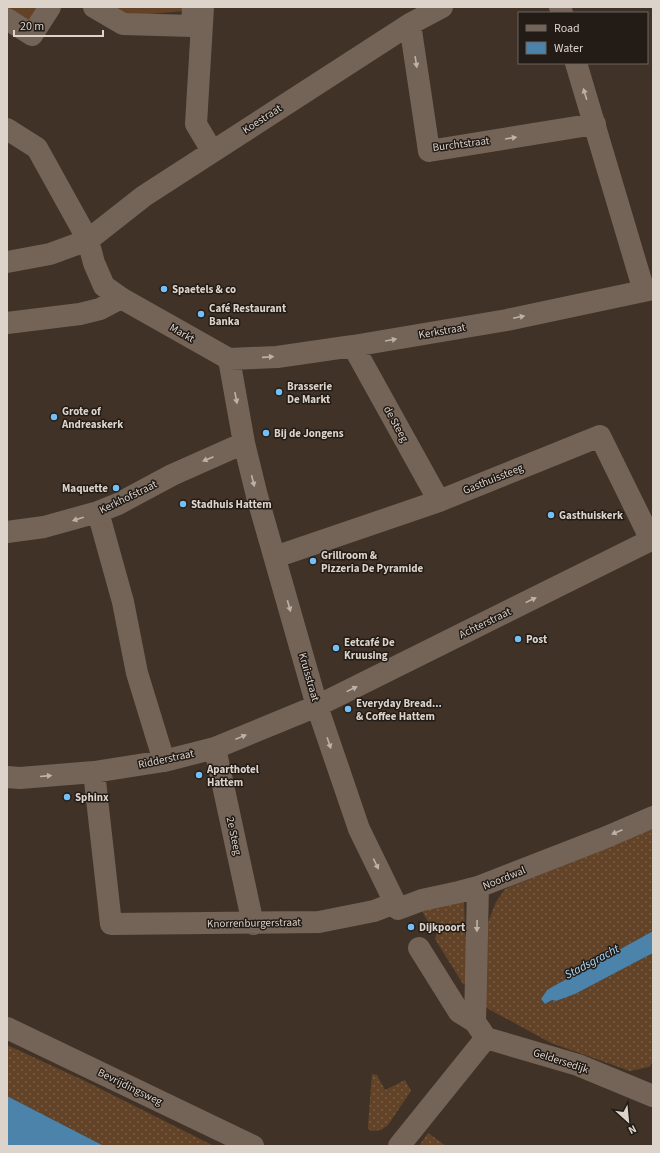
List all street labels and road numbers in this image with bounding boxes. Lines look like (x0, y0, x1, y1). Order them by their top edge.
street label: Koestraat (239, 101, 285, 137)
street label: Burchtstraat (432, 133, 491, 155)
street label: Kerkstraat (417, 319, 467, 342)
street label: Markt (167, 320, 197, 346)
street label: de Steeg (380, 403, 412, 445)
street label: Gasthuissteeg (461, 460, 526, 498)
street label: Kerkhofstraat (97, 476, 160, 517)
street label: Achterstraat (457, 604, 514, 642)
street label: Kruisstraat (295, 651, 323, 703)
street label: Ridderstraat (137, 746, 196, 772)
street label: 2e Steeg (223, 816, 245, 857)
street label: Noordwal (480, 863, 528, 893)
street label: Knorrenburgerstraat (207, 915, 301, 931)
street label: Geldersedijk (531, 1045, 591, 1077)
street label: Bevrijdingsweg (95, 1065, 165, 1109)

